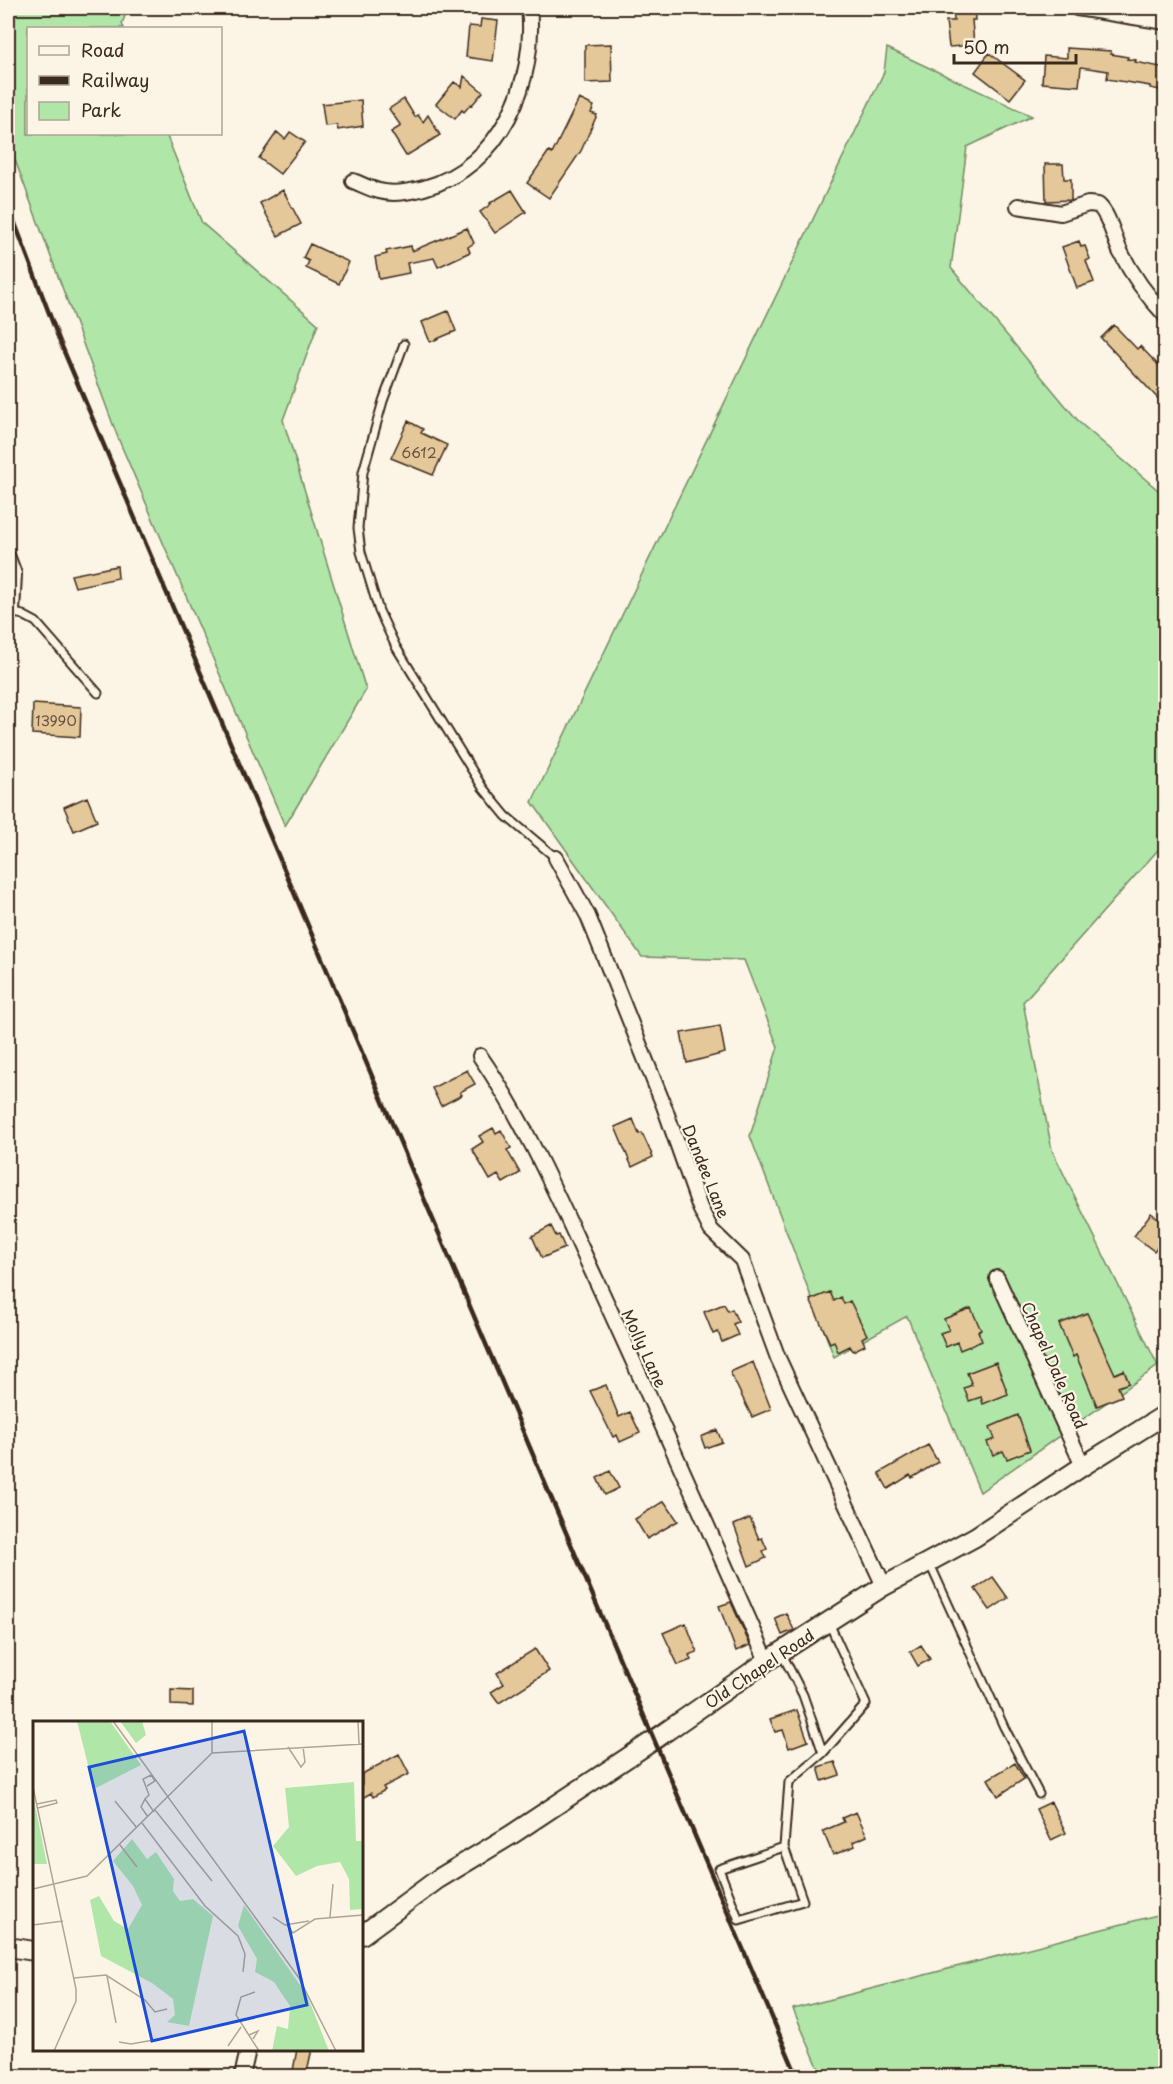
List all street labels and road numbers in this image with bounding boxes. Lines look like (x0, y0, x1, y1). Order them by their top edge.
street label: Dandee Lane (677, 1121, 737, 1221)
street label: Chapel Dale Road (1016, 1297, 1094, 1433)
street label: Molly Lane (616, 1305, 674, 1391)
street label: Old Chapel Road (699, 1622, 819, 1714)

